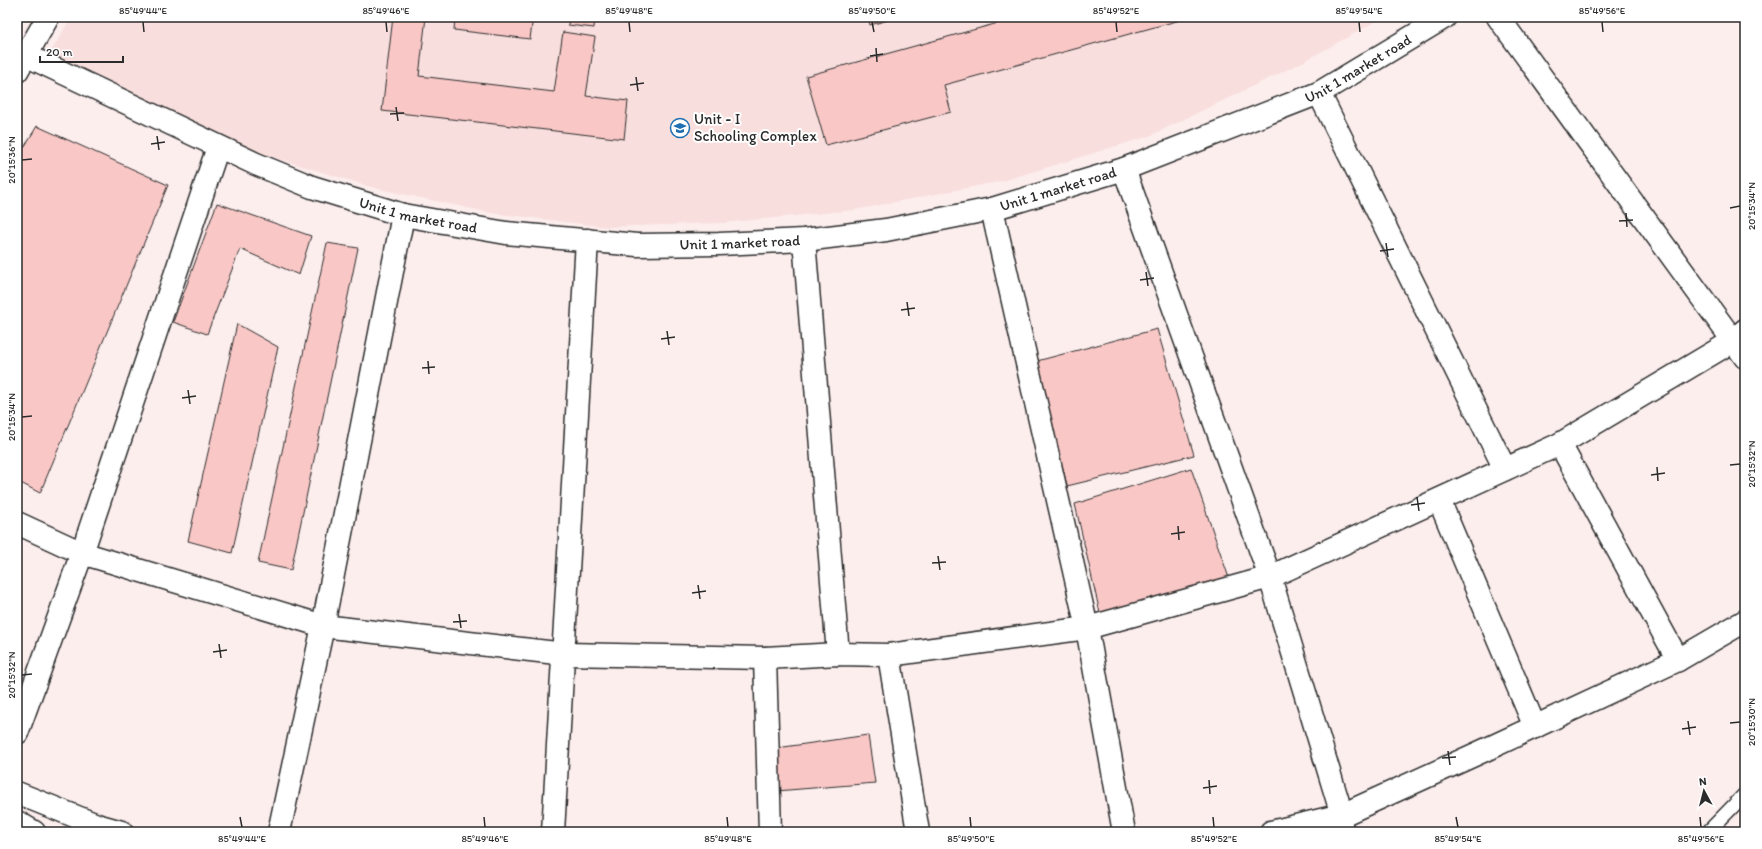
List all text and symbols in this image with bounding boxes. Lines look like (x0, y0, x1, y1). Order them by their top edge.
text: 85°49'44"E (119, 4, 167, 17)
text: 85°49'46"E (362, 4, 410, 17)
text: 85°49'48"E (605, 4, 653, 17)
text: 85°49'50"E (848, 4, 896, 17)
text: 85°49'52"E (1093, 4, 1140, 17)
text: 85°49'54"E (1335, 4, 1383, 17)
text: 85°49'56"E (1579, 4, 1626, 17)
street label: Unit 1 market road (1302, 30, 1415, 107)
scale bar (40, 38, 123, 64)
text: 20 m (46, 45, 73, 59)
place label: Unit - I Schooling Complex (694, 110, 817, 145)
school or university icon: Unit - I Schooling Complex (669, 117, 691, 139)
text: 20°15'36"N (5, 136, 18, 184)
street label: Unit 1 market road (998, 163, 1118, 215)
text: 20°15'34"N (1745, 182, 1758, 230)
street label: Unit 1 market road (357, 193, 479, 237)
street label: Unit 1 market road (679, 231, 800, 253)
text: 20°15'34"N (5, 393, 18, 441)
text: 20°15'32"N (1745, 440, 1758, 488)
text: 20°15'32"N (5, 651, 18, 699)
text: 20°15'30"N (1745, 698, 1758, 746)
north arrow (1684, 771, 1724, 811)
text: N (1698, 775, 1707, 788)
text: 85°49'44"E (218, 832, 266, 845)
text: 85°49'46"E (461, 832, 509, 845)
text: 85°49'48"E (704, 832, 752, 845)
text: 85°49'50"E (947, 832, 995, 845)
text: 85°49'52"E (1191, 832, 1238, 845)
text: 85°49'54"E (1434, 832, 1482, 845)
text: 85°49'56"E (1678, 832, 1725, 845)

